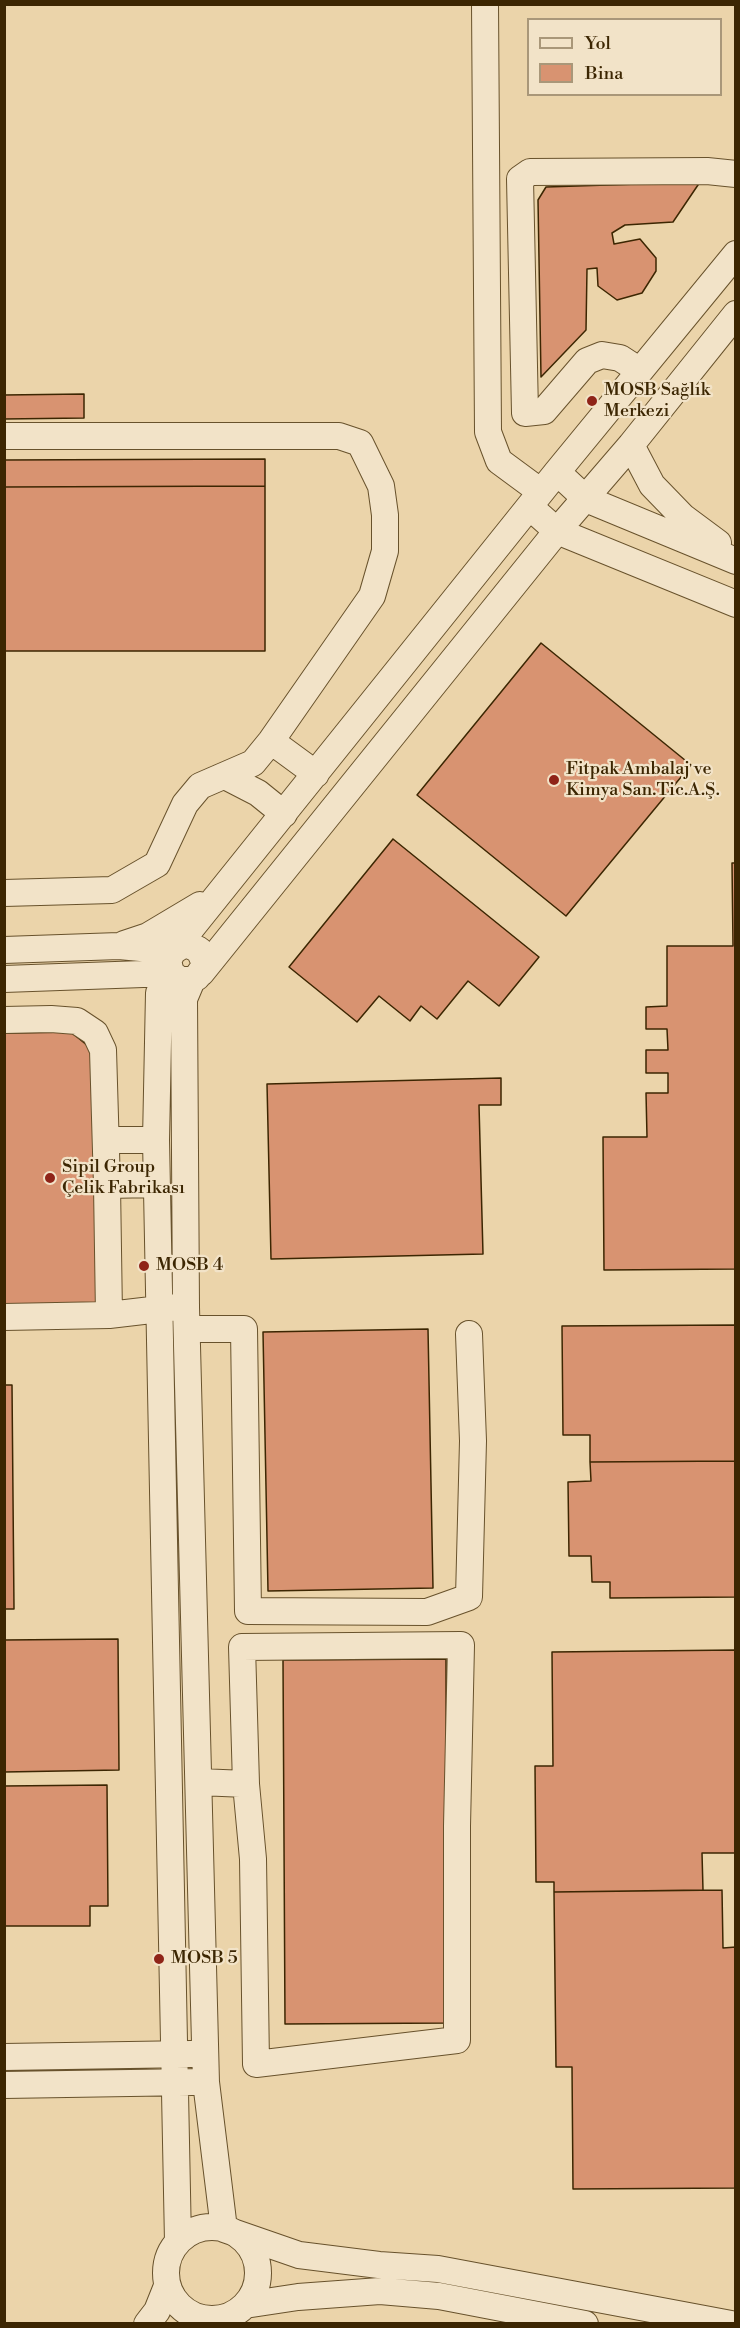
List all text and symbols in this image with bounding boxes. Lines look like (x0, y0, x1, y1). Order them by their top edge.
legend (527, 18, 722, 96)
text: Yol (585, 32, 611, 55)
text: Bina (585, 62, 623, 85)
place label: MOSB Sağlık Merkezi (604, 380, 710, 422)
marker: MOSB Sağlık Merkezi (585, 394, 599, 408)
place label: Fitpak Ambalaj ve Kimya San.Tic.A.Ş. (566, 759, 720, 802)
marker: Fitpak Ambalaj ve Kimya San.Tic.A.Ş. (547, 773, 561, 787)
place label: Sipil Group Çelik Fabrikası (62, 1157, 185, 1200)
marker: Sipil Group Çelik Fabrikası (43, 1171, 57, 1185)
place label: MOSB 4 (156, 1255, 223, 1277)
marker: MOSB 4 (137, 1259, 151, 1273)
place label: MOSB 5 (171, 1948, 238, 1970)
marker: MOSB 5 (152, 1952, 166, 1966)

